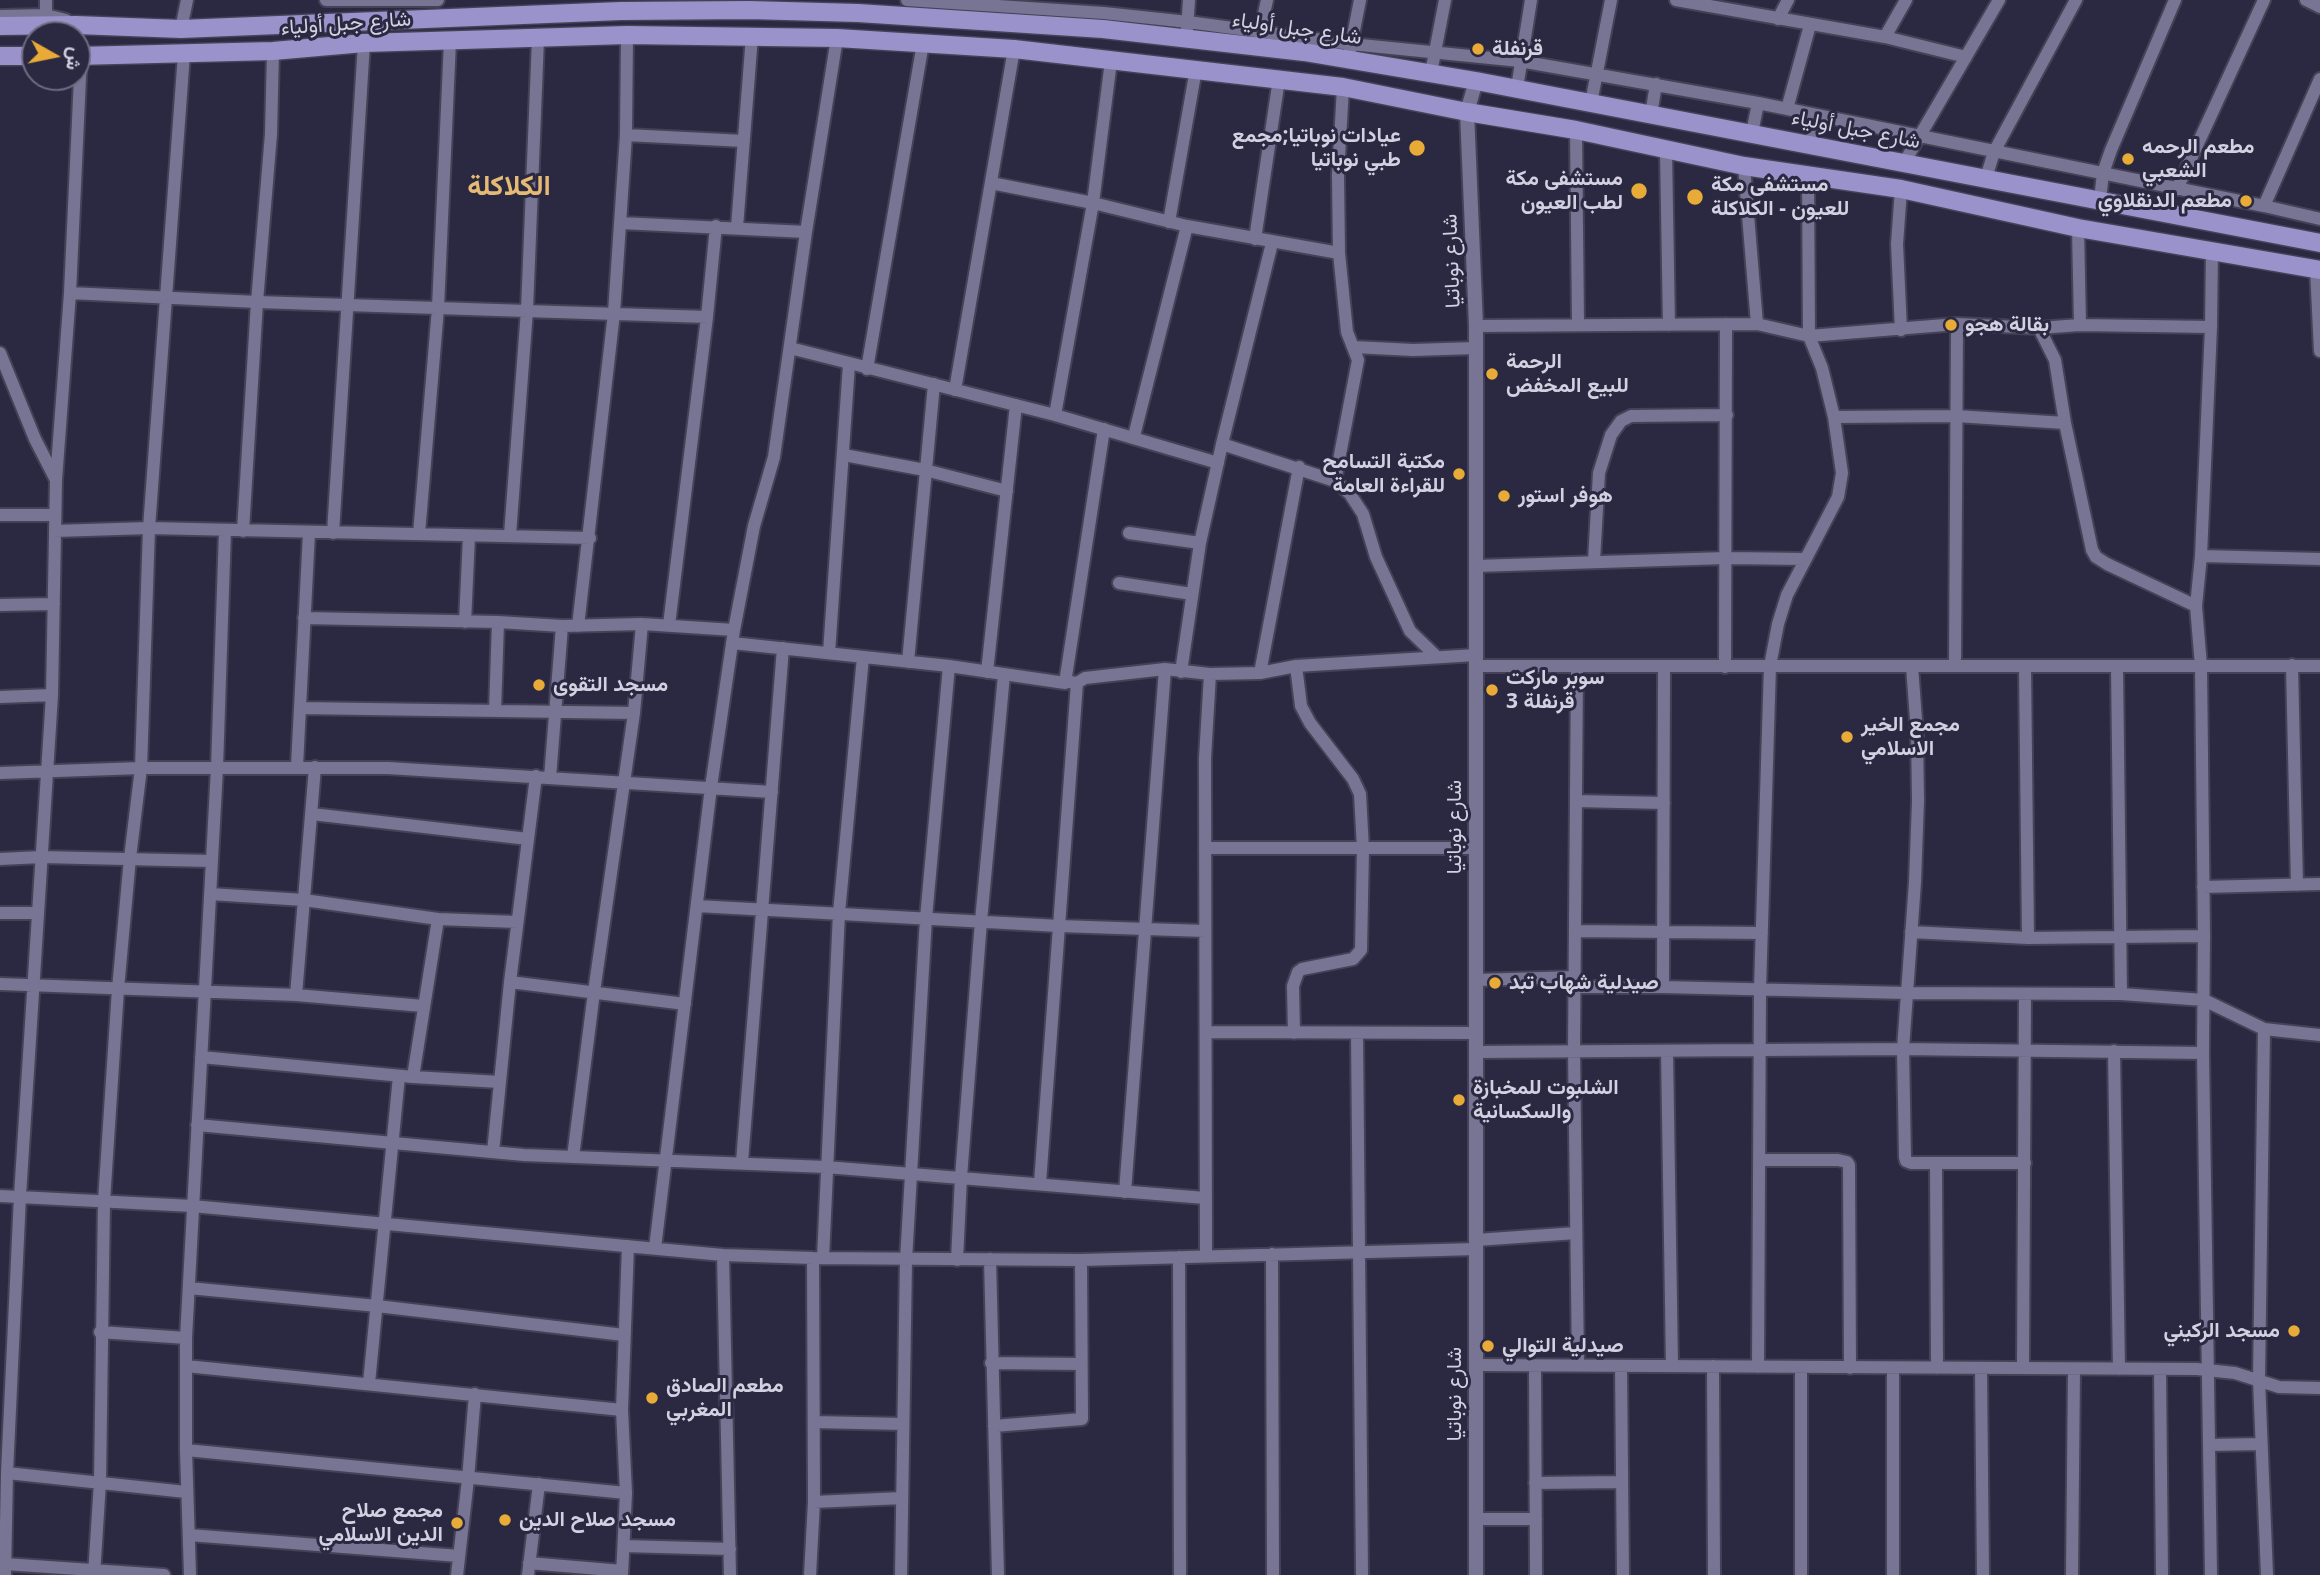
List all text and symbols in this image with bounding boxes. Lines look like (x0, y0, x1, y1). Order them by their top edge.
street label: شارع جبل أولياء (280, 7, 412, 41)
street label: شارع جبل أولياء (1231, 7, 1363, 51)
north arrow (21, 21, 91, 91)
place label: قرنفلة (1492, 36, 1543, 62)
marker: قرنفلة (1470, 41, 1486, 57)
text: ش (60, 46, 89, 72)
street label: شارع جبل أولياء (1790, 105, 1922, 155)
place label: عيادات نوباتيا;مجمع طبي نوباتيا (1232, 123, 1401, 173)
place label: مطعم الرحمه الشعبي (2142, 134, 2254, 184)
marker: عيادات نوباتيا;مجمع طبي نوباتيا (1407, 138, 1427, 158)
marker: مطعم الرحمه الشعبي (2120, 151, 2136, 167)
place label: مستشفى مكة لطب العيون (1506, 166, 1623, 216)
district label: الكلاكلة (467, 170, 551, 204)
place label: مستشفى مكة للعيون - الكلاكلة (1711, 172, 1849, 222)
marker: مستشفى مكة لطب العيون (1629, 181, 1649, 201)
marker: مستشفى مكة للعيون - الكلاكلة (1685, 187, 1705, 207)
place label: مطعم الدنقلاوي (2098, 188, 2232, 214)
marker: مطعم الدنقلاوي (2238, 193, 2254, 209)
street label: شارع نوباتيا (1438, 213, 1466, 309)
place label: بقالة هجو (1965, 312, 2049, 338)
marker: بقالة هجو (1943, 317, 1959, 333)
place label: الرحمة للبيع المخفض (1506, 349, 1629, 399)
marker: الرحمة للبيع المخفض (1484, 366, 1500, 382)
place label: مكتبة التسامح للقراءة العامة (1323, 449, 1445, 499)
marker: مكتبة التسامح للقراءة العامة (1451, 466, 1467, 482)
place label: هوفر استور (1518, 483, 1613, 509)
marker: هوفر استور (1496, 488, 1512, 504)
place label: سوبر ماركت قرنفلة 3 (1506, 665, 1605, 715)
place label: مسجد التقوى (553, 672, 668, 698)
marker: مسجد التقوى (531, 677, 547, 693)
marker: سوبر ماركت قرنفلة 3 (1484, 682, 1500, 698)
place label: مجمع الخير الاسلامي (1861, 712, 1960, 762)
marker: مجمع الخير الاسلامي (1839, 729, 1855, 745)
street label: شارع نوباتيا (1442, 780, 1468, 874)
place label: صيدلية شهاب تبد (1509, 970, 1659, 996)
marker: صيدلية شهاب تبد (1487, 975, 1503, 991)
place label: الشلبوت للمخبازة والسكسانية (1473, 1075, 1619, 1125)
marker: الشلبوت للمخبازة والسكسانية (1451, 1092, 1467, 1108)
place label: مسجد الركيني (2164, 1318, 2280, 1344)
marker: مسجد الركيني (2286, 1323, 2302, 1339)
place label: صيدلية التوالي (1502, 1333, 1624, 1359)
marker: صيدلية التوالي (1480, 1338, 1496, 1354)
street label: شارع نوباتيا (1442, 1347, 1468, 1441)
place label: مطعم الصادق المغربي (666, 1373, 784, 1423)
marker: مطعم الصادق المغربي (644, 1390, 660, 1406)
place label: مجمع صلاح الدين الاسلامي (318, 1498, 443, 1548)
place label: مسجد صلاح الدين (519, 1507, 676, 1533)
marker: مسجد صلاح الدين (497, 1512, 513, 1528)
marker: مجمع صلاح الدين الاسلامي (449, 1515, 465, 1531)

